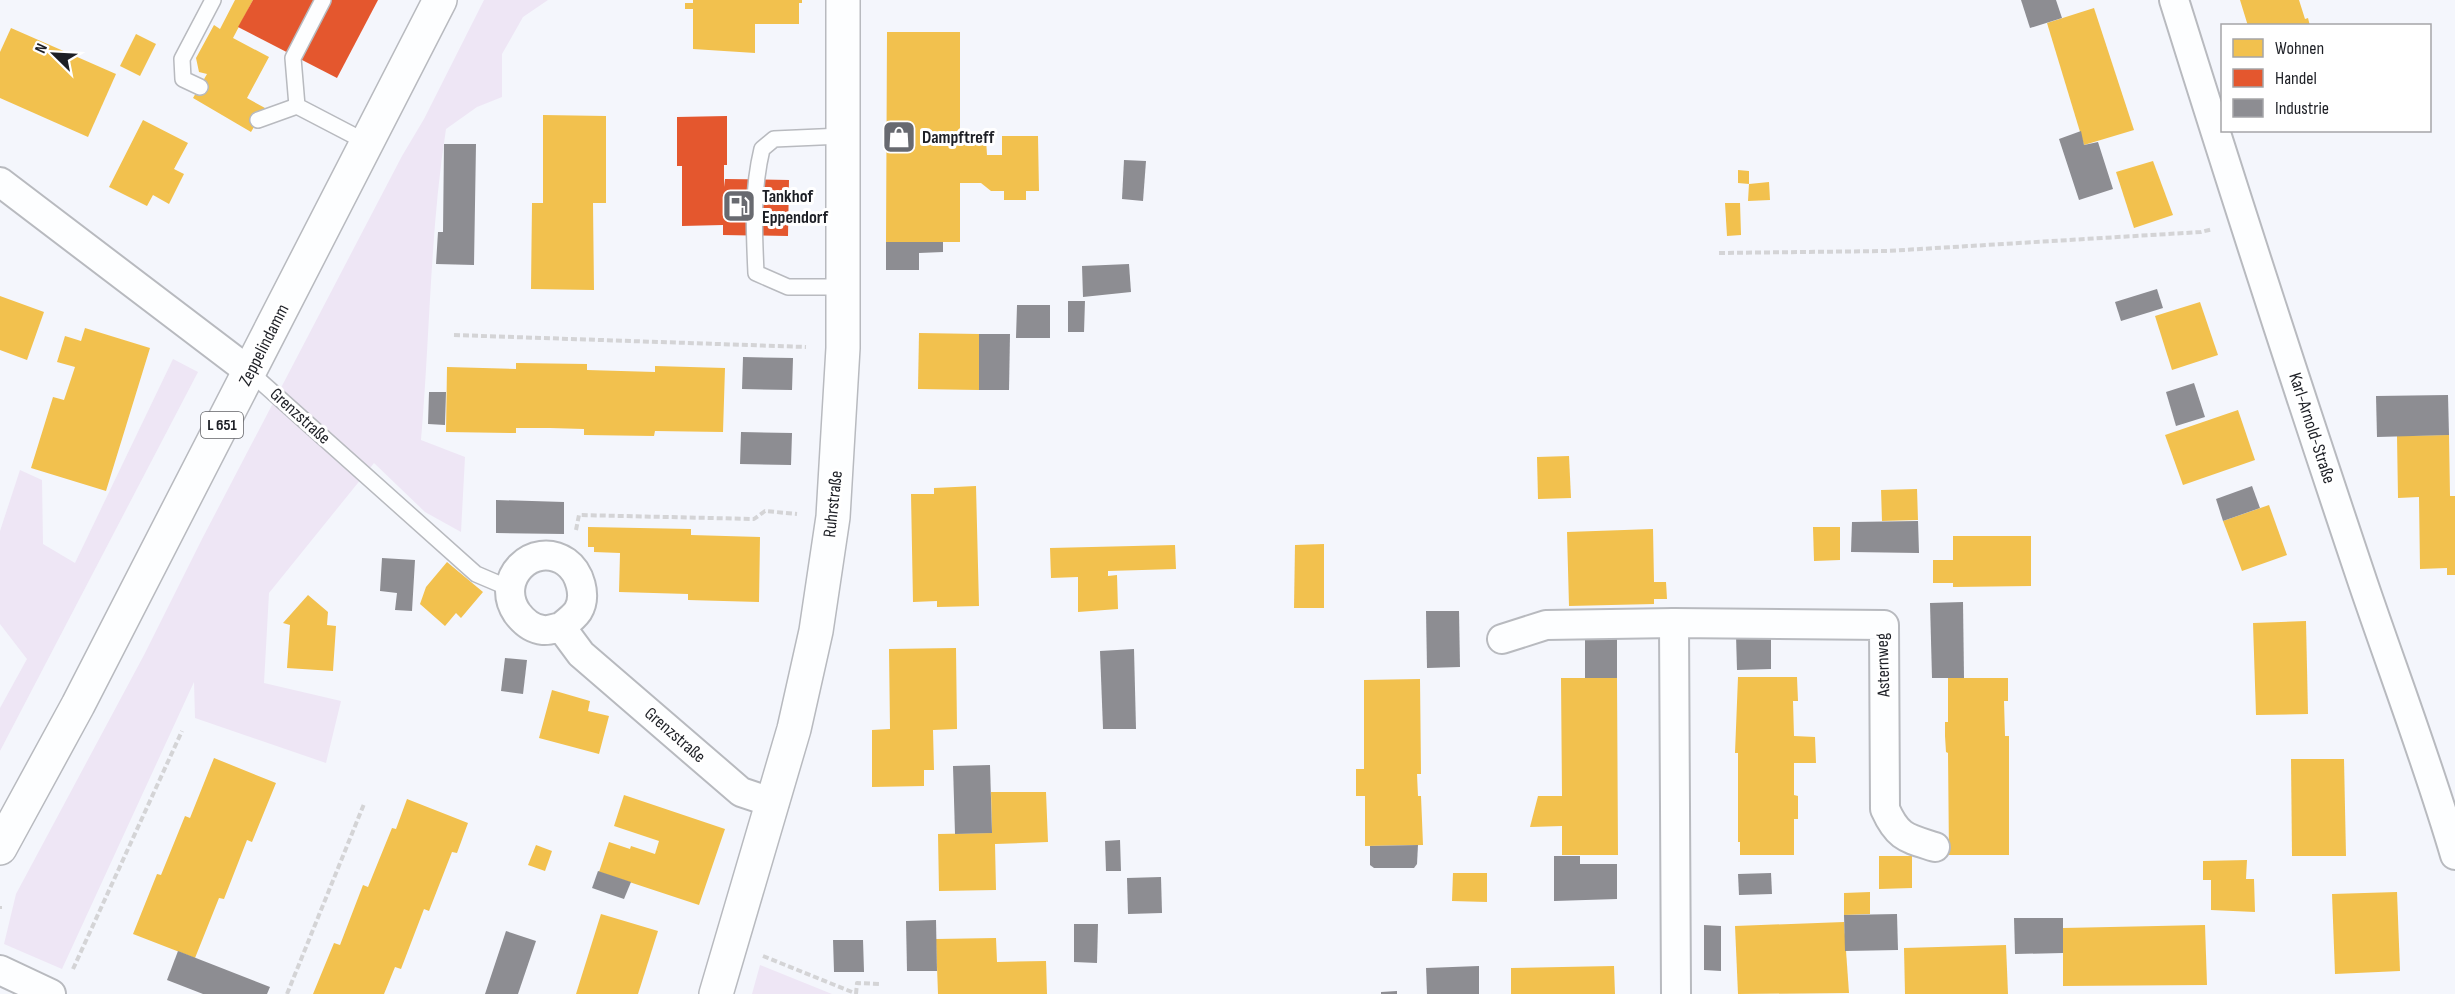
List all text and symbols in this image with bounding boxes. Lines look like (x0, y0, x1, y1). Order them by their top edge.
north arrow (24, 24, 84, 84)
legend (2221, 24, 2431, 132)
text: Wohnen (2275, 38, 2324, 59)
text: N (31, 41, 52, 56)
text: Handel (2275, 68, 2317, 89)
text: Industrie (2275, 98, 2329, 119)
shop icon: Dampftreff (881, 119, 917, 155)
place label: Dampftreff (922, 127, 995, 148)
place label: Tankhof Eppendorf (762, 186, 829, 228)
fuel station icon: Tankhof Eppendorf (721, 188, 757, 224)
street label: Zeppelindamm (234, 301, 294, 389)
street label: Karl-Arnold-Straße (2284, 370, 2340, 486)
street label: Grenzstraße (266, 383, 334, 449)
road number: L 651 (201, 412, 243, 438)
street label: Ruhrstraße (819, 470, 847, 538)
street label: Asternweg (1871, 633, 1895, 698)
street label: Grenzstraße (640, 703, 710, 767)

